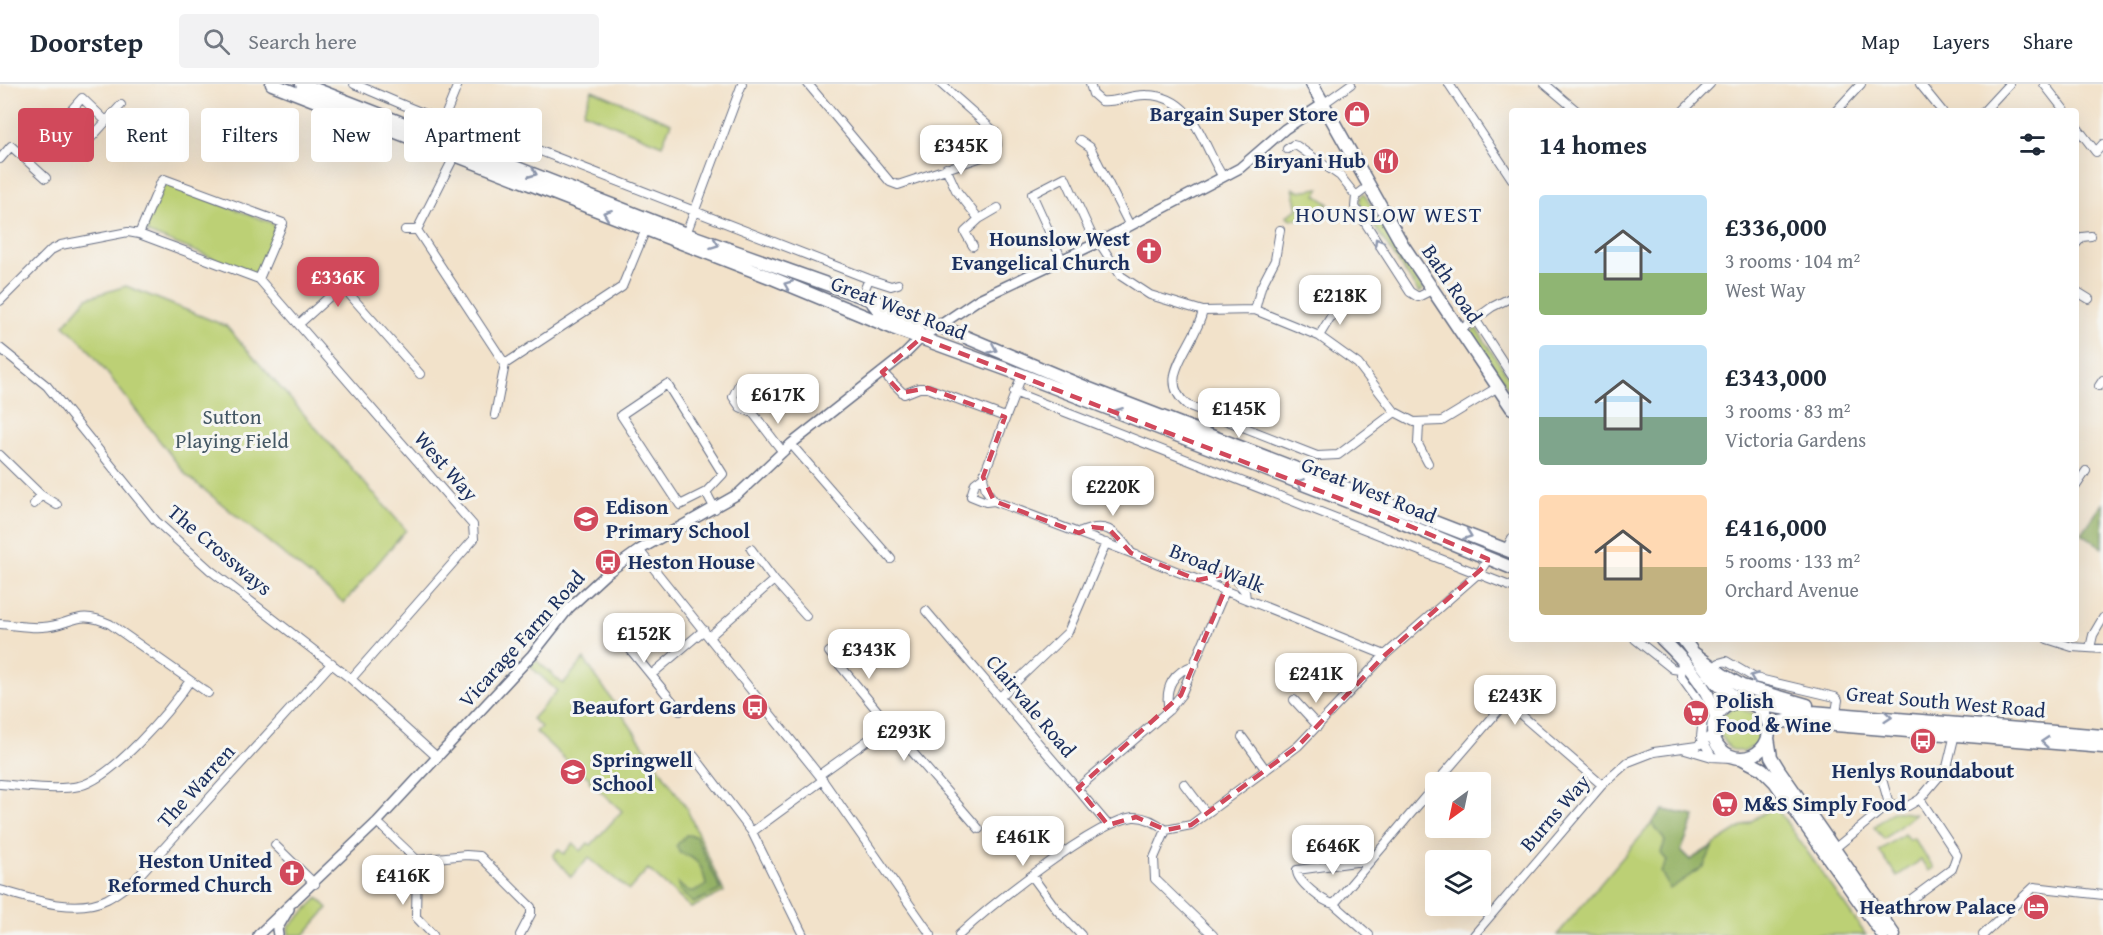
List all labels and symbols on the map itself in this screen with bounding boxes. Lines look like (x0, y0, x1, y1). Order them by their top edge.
place label: Bargain Super Store (1150, 98, 1338, 129)
shop icon: Bargain Super Store (1342, 99, 1372, 129)
pin: £345K (919, 125, 1003, 176)
place label: Biryani Hub (1254, 145, 1366, 176)
restaurant icon: Biryani Hub (1371, 146, 1401, 176)
one-way arrow (527, 166, 538, 178)
district label: HOUNSLOW WEST (1295, 198, 1483, 230)
one-way arrow (602, 209, 613, 221)
place label: Hounslow West Evangelical Church (952, 223, 1131, 278)
one-way arrow (709, 236, 720, 249)
church icon: Hounslow West Evangelical Church (1134, 236, 1164, 266)
one-way arrow (1374, 238, 1386, 248)
street label: Bath Road (1415, 238, 1491, 330)
pin: £336K (296, 257, 380, 308)
street label: Great West Road (827, 267, 973, 348)
pin: £218K (1298, 275, 1382, 326)
one-way arrow (784, 280, 795, 292)
one-way arrow (987, 341, 998, 353)
pin: £617K (736, 374, 820, 425)
pin: £145K (1197, 388, 1281, 439)
park label: Sutton Playing Field (175, 401, 290, 456)
one-way arrow (1113, 407, 1124, 419)
street label: West Way (407, 424, 486, 508)
street label: Great West Road (1297, 448, 1442, 531)
pin: £220K (1071, 466, 1155, 517)
one-way arrow (1295, 478, 1306, 490)
place label: Edison Primary School (606, 491, 750, 546)
street label: The Crossways (161, 496, 280, 603)
school or university icon: Edison Primary School (571, 504, 601, 534)
one-way arrow (1461, 528, 1472, 540)
street label: Broad Walk (1165, 534, 1270, 601)
place label: Heston House (628, 546, 755, 577)
bus stop icon: Heston House (593, 547, 623, 577)
street label: Vicarage Farm Road (451, 562, 593, 714)
pin: £152K (602, 613, 686, 664)
pin: £343K (827, 629, 911, 680)
street label: Clairvale Road (979, 647, 1084, 765)
pin: £241K (1274, 653, 1358, 704)
one-way arrow (1749, 671, 1760, 684)
pin: £243K (1473, 675, 1557, 726)
street label: Great South West Road (1845, 677, 2048, 726)
place label: Polish Food & Wine (1716, 685, 1832, 740)
place label: Beaufort Gardens (572, 691, 736, 722)
bus stop icon: Beaufort Gardens (740, 692, 770, 722)
supermarket icon: Polish Food & Wine (1681, 698, 1711, 728)
one-way arrow (1883, 710, 1892, 723)
pin: £293K (862, 711, 946, 762)
bus stop icon: Henlys Roundabout (1908, 726, 1938, 756)
one-way arrow (2040, 736, 2049, 749)
street label: The Warren (149, 737, 242, 835)
place label: Springwell School (592, 744, 693, 799)
place label: Henlys Roundabout (1832, 755, 2014, 786)
school or university icon: Springwell School (558, 757, 588, 787)
street label: Burns Way (1512, 767, 1598, 858)
north arrow (1425, 772, 1491, 838)
place label: M&S Simply Food (1744, 788, 1906, 819)
supermarket icon: M&S Simply Food (1710, 789, 1740, 819)
pin: £461K (981, 816, 1065, 867)
pin: £646K (1291, 825, 1375, 876)
place label: Heston United Reformed Church (108, 845, 273, 900)
pin: £416K (361, 855, 445, 906)
church icon: Heston United Reformed Church (277, 858, 307, 888)
place label: Heathrow Palace (1860, 891, 2016, 922)
hotel icon: Heathrow Palace (2021, 892, 2051, 922)

